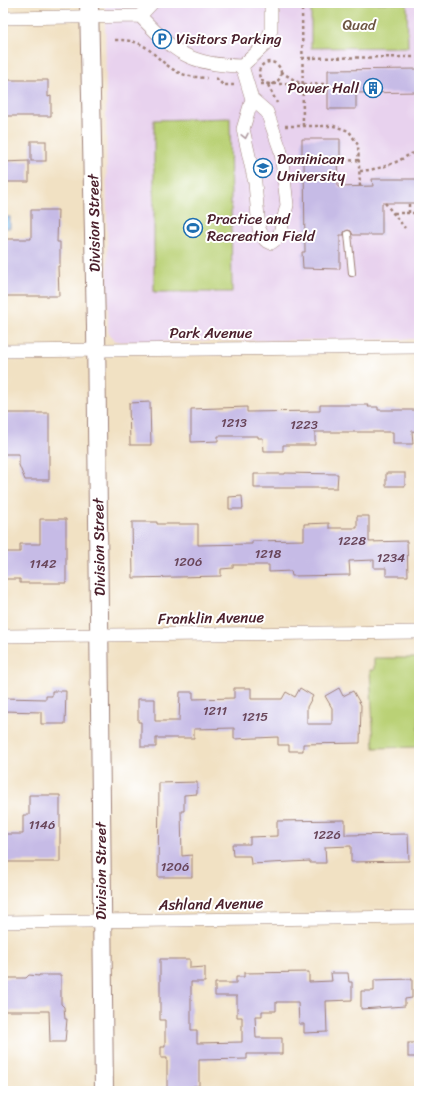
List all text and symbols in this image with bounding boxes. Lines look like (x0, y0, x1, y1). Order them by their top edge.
park label: Quad (342, 12, 377, 38)
place label: Visitors Parking (176, 26, 282, 52)
parking icon: Visitors Parking (151, 28, 173, 50)
place label: Power Hall (287, 75, 360, 101)
building icon: Power Hall (362, 77, 384, 99)
one-way arrow (240, 133, 248, 139)
place label: Dominican University (277, 146, 346, 189)
school or university icon: Dominican University (252, 157, 274, 179)
street label: Division Street (80, 173, 108, 272)
place label: Practice and Recreation Field (207, 206, 316, 249)
sports icon: Practice and Recreation Field (182, 217, 204, 239)
street label: Park Avenue (169, 320, 253, 346)
house number: 1213 (221, 411, 247, 434)
house number: 1223 (290, 413, 318, 436)
street label: Division Street (85, 497, 113, 596)
house number: 1228 (338, 529, 366, 552)
house number: 1218 (255, 542, 281, 565)
house number: 1234 (377, 546, 405, 569)
house number: 1206 (174, 550, 202, 573)
house number: 1142 (30, 552, 57, 575)
street label: Franklin Avenue (158, 604, 265, 632)
house number: 1211 (203, 699, 228, 722)
house number: 1215 (242, 705, 268, 728)
house number: 1146 (29, 813, 55, 836)
street label: Division Street (88, 821, 114, 920)
house number: 1226 (313, 823, 341, 846)
house number: 1206 (161, 855, 189, 878)
street label: Ashland Avenue (157, 890, 264, 918)

